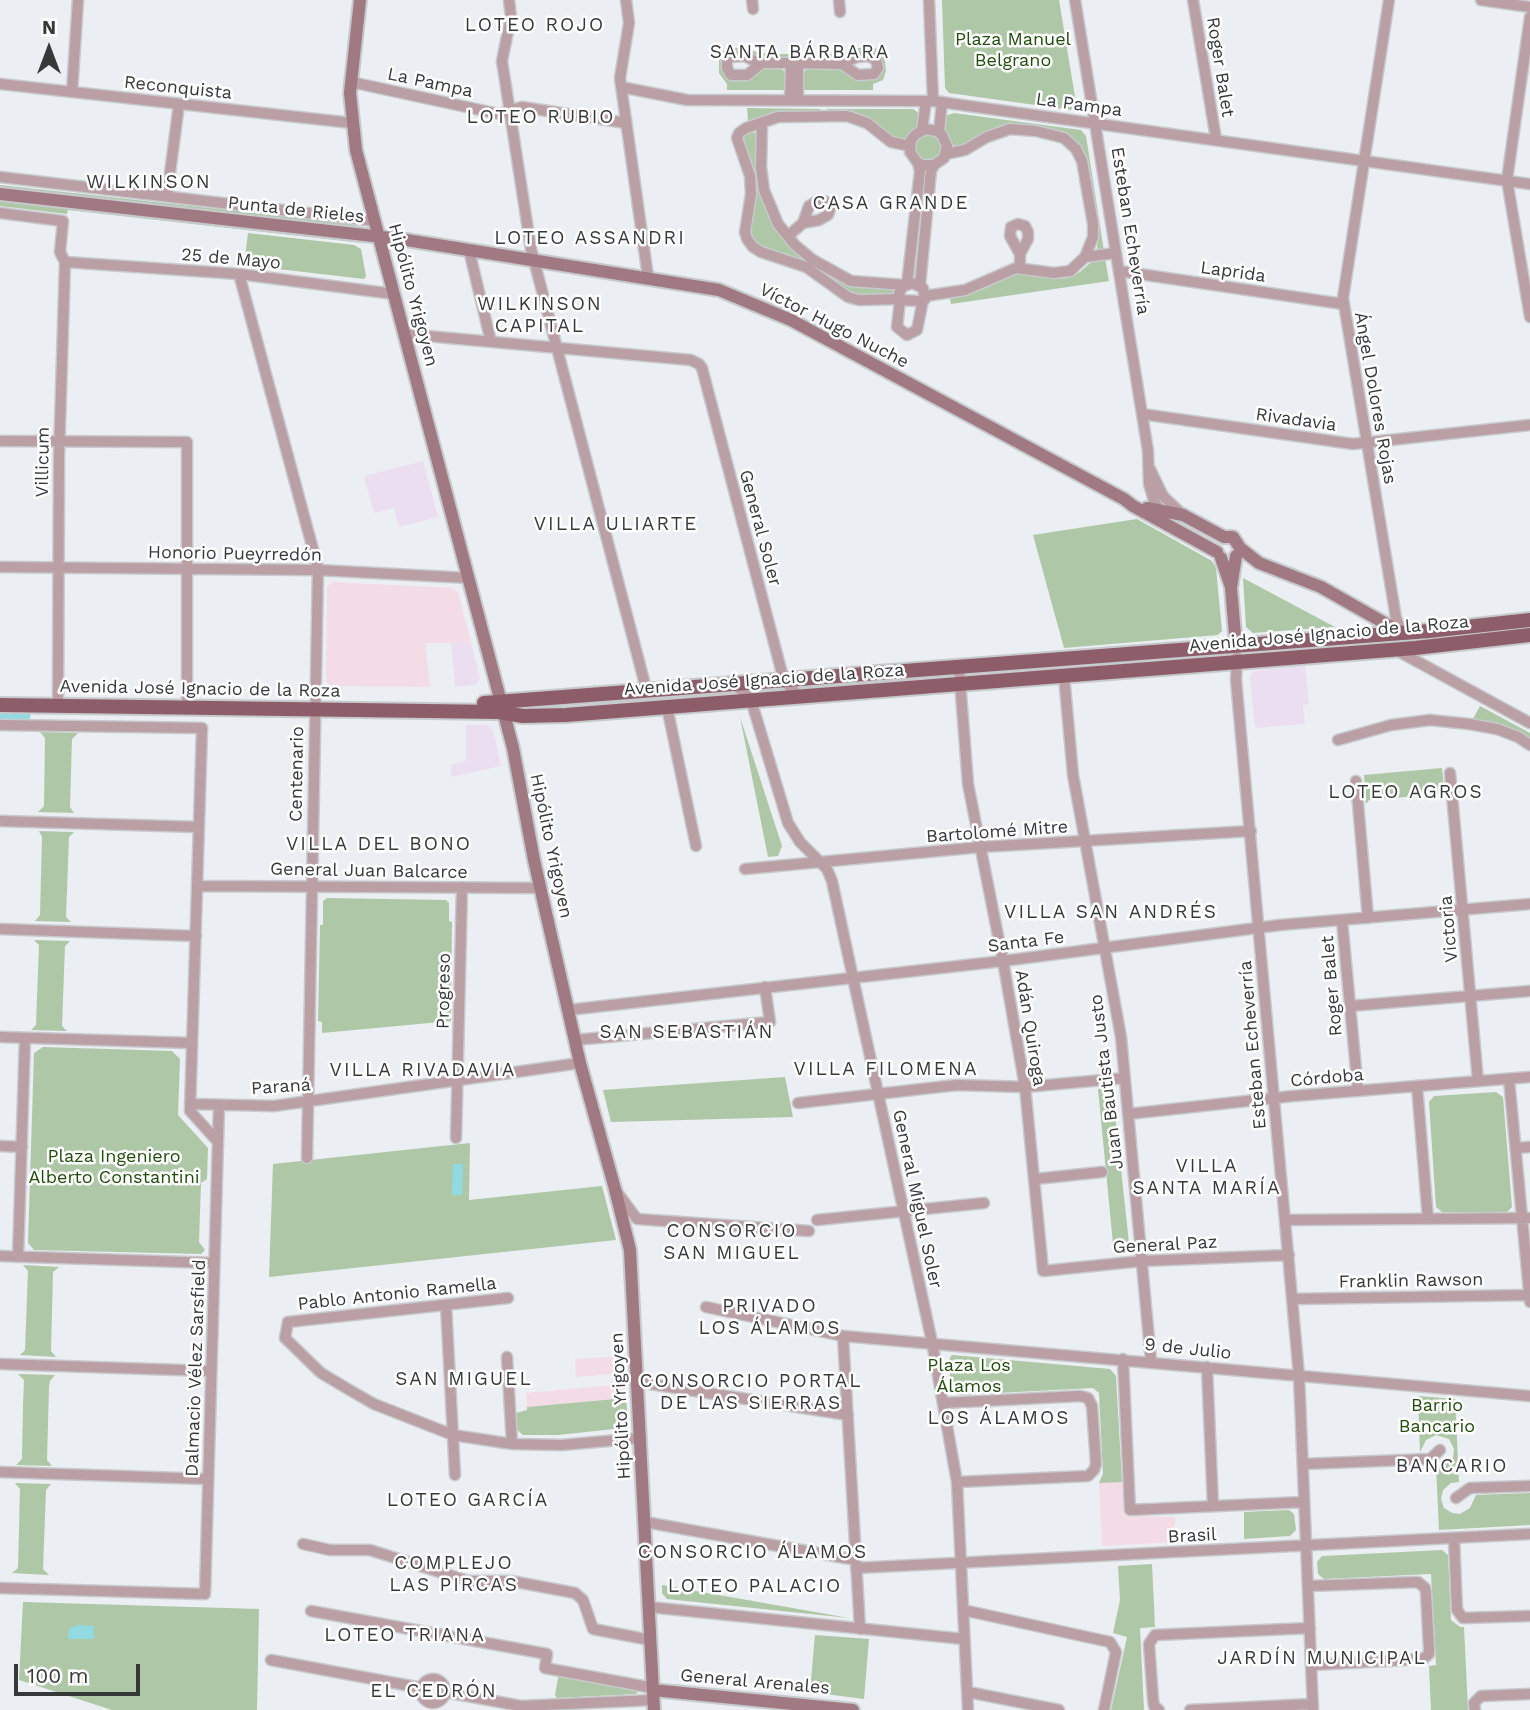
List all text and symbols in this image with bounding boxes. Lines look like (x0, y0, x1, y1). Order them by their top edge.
north arrow (14, 14, 84, 84)
district label: LOTEO ROJO (466, 14, 604, 36)
street label: Roger Balet (1201, 15, 1239, 119)
text: N (42, 16, 56, 39)
park label: Plaza Manuel Belgrano (955, 29, 1071, 72)
district label: SANTA BÁRBARA (711, 41, 889, 63)
street label: La Pampa (385, 63, 475, 103)
street label: Reconquista (123, 72, 233, 104)
street label: La Pampa (1034, 88, 1124, 122)
district label: LOTEO RUBIO (468, 106, 614, 128)
street label: Esteban Echeverría (1106, 146, 1154, 316)
district label: WILKINSON (87, 171, 211, 193)
street label: Punta de Rieles (227, 192, 365, 228)
district label: CASA GRANDE (814, 192, 968, 214)
street label: Hipólito Yrigoyen (384, 221, 442, 369)
district label: LOTEO ASSANDRI (496, 227, 684, 249)
street label: 25 de Mayo (180, 244, 282, 274)
street label: Laprida (1199, 257, 1267, 287)
street label: Víctor Hugo Nuche (756, 279, 912, 373)
district label: WILKINSON CAPITAL (478, 293, 602, 337)
street label: Ángel Dolores Rojas (1349, 310, 1401, 486)
street label: Rivadavia (1254, 404, 1338, 436)
street label: Villicum (32, 427, 54, 497)
street label: General Soler (734, 468, 786, 588)
district label: VILLA ULIARTE (535, 513, 697, 535)
street label: Honorio Pueyrredón (148, 542, 322, 566)
street label: Avenida José Ignacio de la Roza (1188, 611, 1470, 657)
street label: Avenida José Ignacio de la Roza (623, 659, 905, 701)
street label: Avenida José Ignacio de la Roza (59, 676, 341, 702)
street label: Centenario (285, 726, 309, 822)
street label: Hipólito Yrigoyen (525, 772, 577, 920)
district label: LOTEO AGROS (1330, 781, 1482, 803)
street label: Bartolomé Mitre (925, 816, 1069, 848)
district label: VILLA DEL BONO (288, 833, 470, 855)
street label: General Juan Balcarce (270, 858, 468, 884)
street label: Victoria (1435, 895, 1463, 963)
district label: VILLA SAN ANDRÉS (1006, 901, 1216, 923)
street label: Santa Fe (987, 927, 1065, 957)
street label: Roger Balet (1317, 935, 1347, 1037)
street label: Progreso (433, 953, 455, 1029)
street label: Esteban Echeverría (1235, 960, 1271, 1130)
street label: Adán Quiroga (1010, 968, 1050, 1088)
street label: Juan Bautista Justo (1086, 993, 1128, 1171)
district label: SAN SEBASTIÁN (601, 1021, 773, 1043)
district label: VILLA FILOMENA (795, 1058, 977, 1080)
district label: VILLA RIVADAVIA (331, 1059, 515, 1081)
street label: Córdoba (1289, 1064, 1365, 1092)
street label: Paraná (250, 1074, 312, 1100)
street label: General Miguel Soler (887, 1108, 947, 1290)
park label: Plaza Ingeniero Alberto Constantini (28, 1146, 200, 1188)
district label: VILLA SANTA MARÍA (1134, 1155, 1280, 1199)
district label: CONSORCIO SAN MIGUEL (664, 1220, 800, 1264)
street label: General Paz (1112, 1231, 1218, 1259)
street label: Dalmacio Vélez Sarsfield (181, 1259, 211, 1477)
street label: Franklin Rawson (1338, 1269, 1484, 1293)
street label: Pablo Antonio Ramella (296, 1273, 498, 1315)
district label: PRIVADO LOS ÁLAMOS (700, 1295, 840, 1339)
street label: Hipólito Yrigoyen (606, 1332, 636, 1480)
street label: 9 de Julio (1143, 1334, 1233, 1364)
park label: Plaza Los Álamos (927, 1355, 1011, 1398)
district label: SAN MIGUEL (396, 1368, 532, 1390)
district label: CONSORCIO PORTAL DE LAS SIERRAS (641, 1370, 861, 1414)
park label: Barrio Bancario (1399, 1395, 1475, 1438)
district label: LOS ÁLAMOS (929, 1407, 1069, 1429)
district label: BANCARIO (1397, 1455, 1507, 1477)
district label: LOTEO GARCÍA (388, 1489, 548, 1511)
street label: Brasil (1167, 1524, 1217, 1548)
district label: CONSORCIO ÁLAMOS (640, 1541, 866, 1563)
district label: COMPLEJO LAS PIRCAS (390, 1552, 518, 1596)
district label: LOTEO PALACIO (669, 1575, 841, 1597)
district label: LOTEO TRIANA (326, 1624, 484, 1646)
district label: JARDÍN MUNICIPAL (1219, 1647, 1425, 1669)
scale bar (18, 1650, 144, 1694)
text: 100 m (27, 1663, 89, 1688)
street label: General Arenales (679, 1665, 831, 1699)
district label: EL CEDRÓN (371, 1680, 497, 1702)

